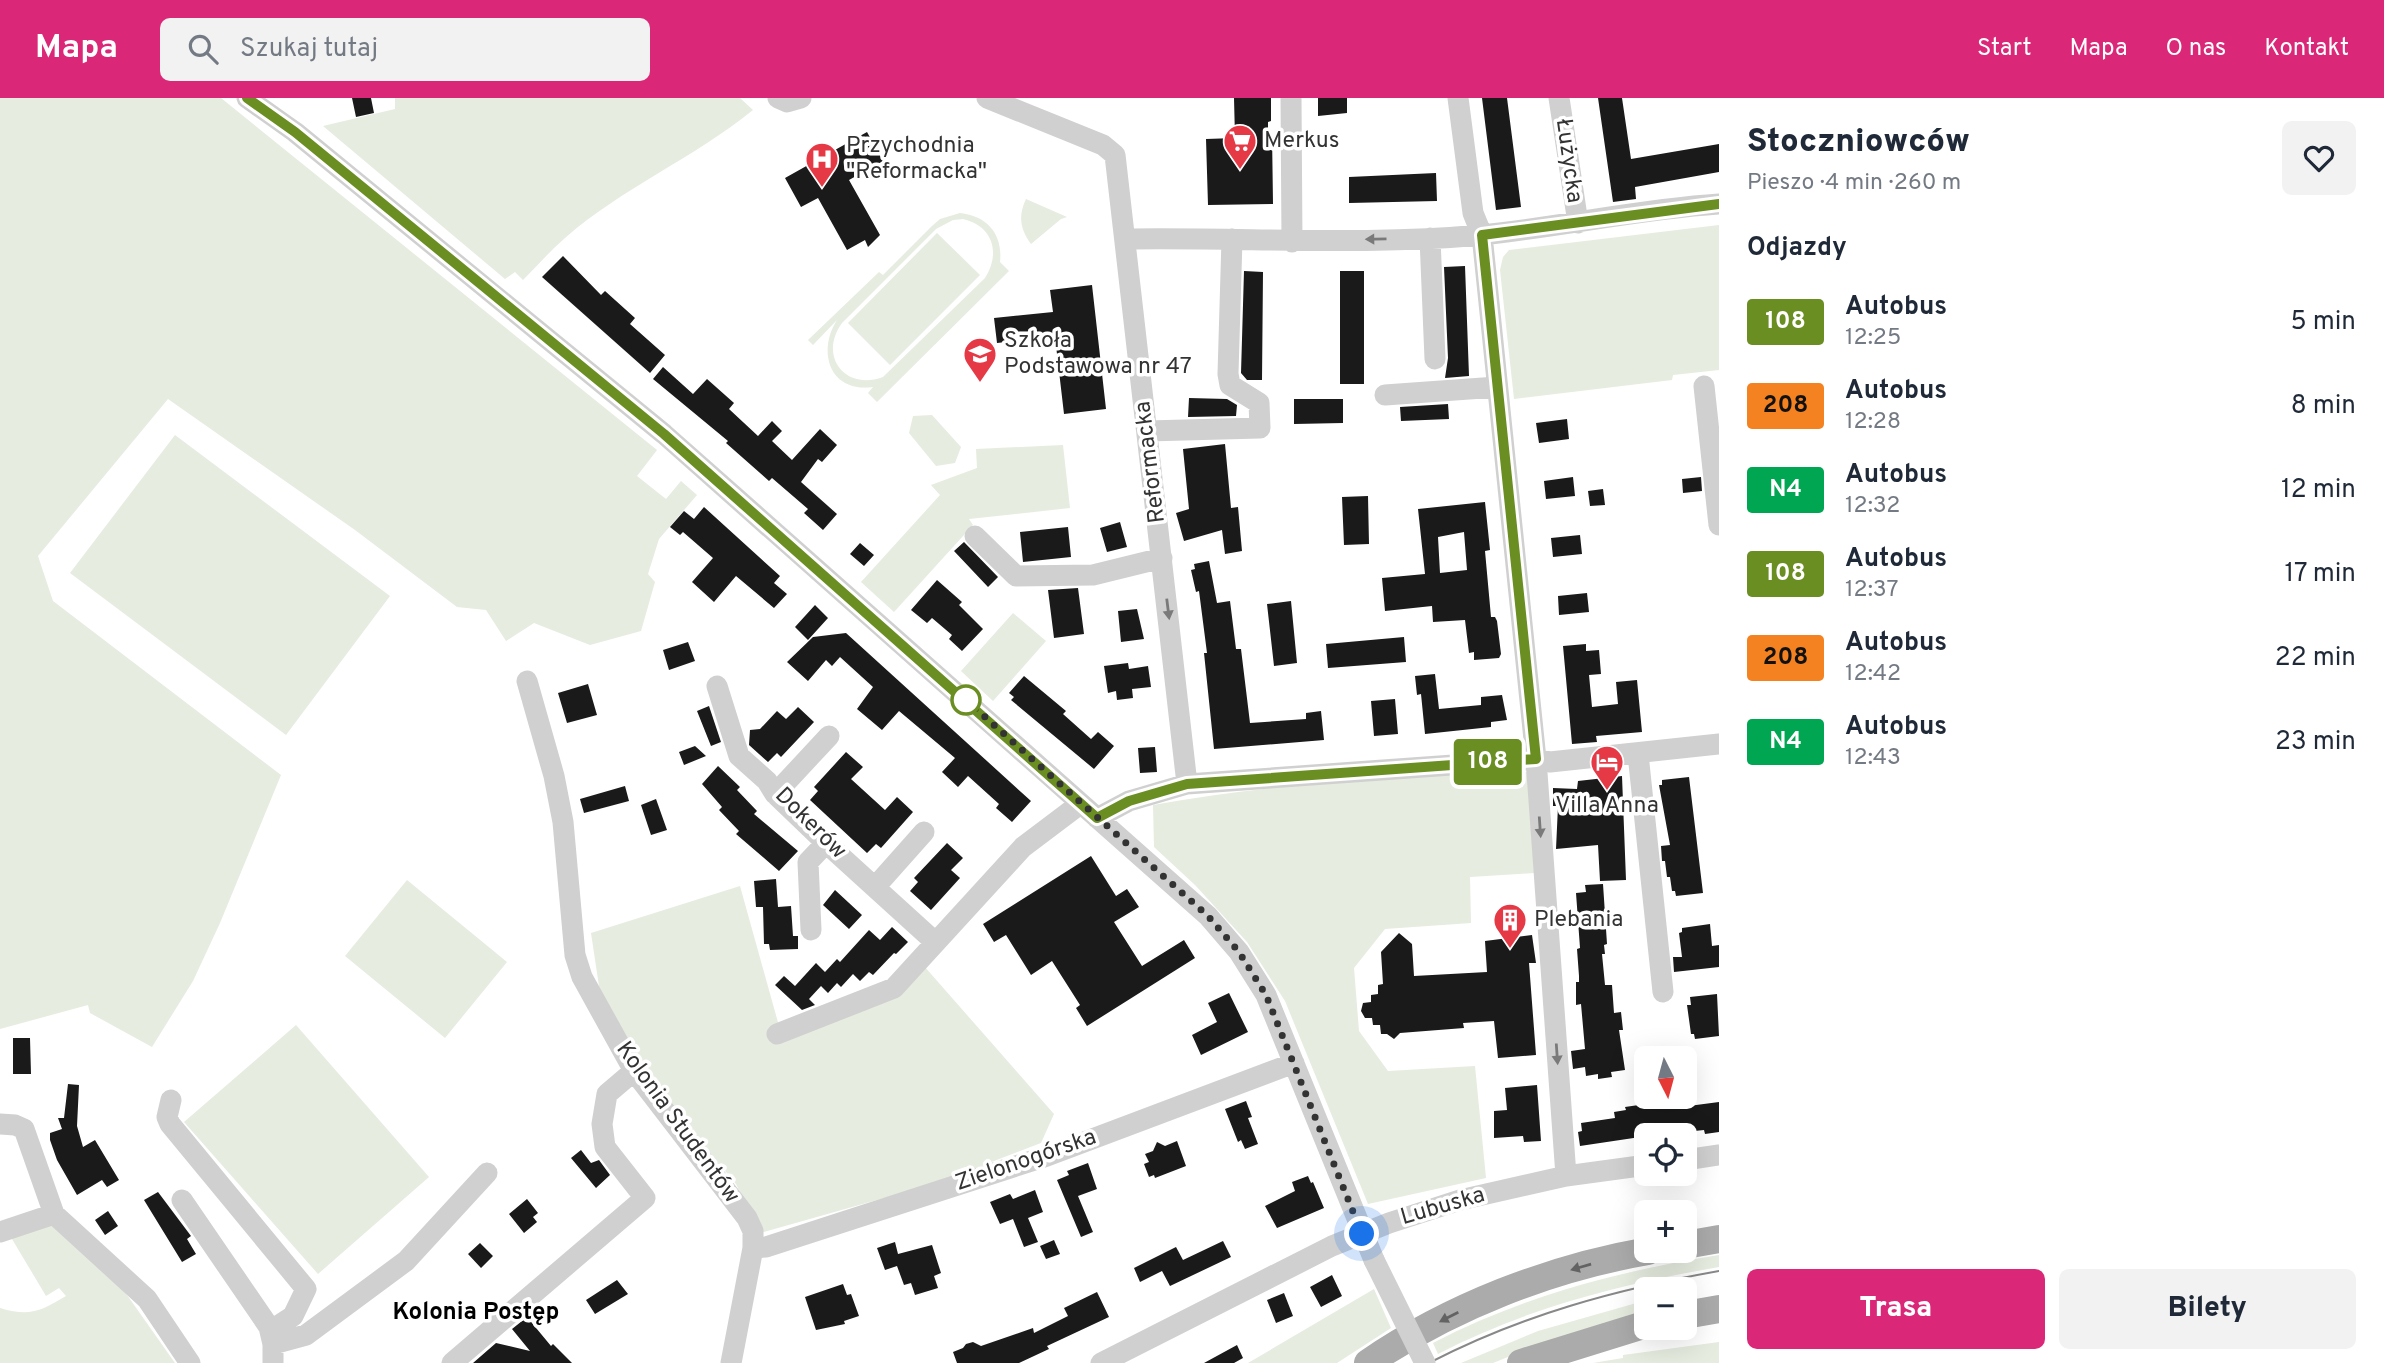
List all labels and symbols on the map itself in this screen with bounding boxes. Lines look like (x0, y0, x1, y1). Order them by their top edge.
street label: Łużycka (1548, 117, 1588, 205)
supermarket icon: Merkus (1221, 122, 1259, 171)
place label: Merkus (1264, 127, 1340, 156)
place label: Przychodnia "Reformacka" (846, 132, 987, 187)
hospital icon: Przychodnia "Reformacka" (803, 140, 841, 189)
one-way arrow (1365, 234, 1387, 245)
place label: Szkoła Podstawowa nr 47 (1004, 327, 1192, 382)
school or university icon: Szkoła Podstawowa nr 47 (961, 335, 999, 384)
street label: Reformacka (1129, 399, 1173, 525)
one-way arrow (1162, 599, 1173, 621)
unlabelled marker (951, 685, 981, 715)
line badge: 108 (1448, 739, 1528, 785)
hotel icon: Villa Anna (1588, 743, 1626, 792)
street label: Dokerów (768, 782, 852, 866)
place label: Villa Anna (1555, 792, 1659, 821)
one-way arrow (1535, 816, 1546, 838)
building icon: Plebania (1491, 901, 1529, 950)
place label: Plebania (1534, 906, 1623, 935)
street label: Kolonia Studentów (609, 1036, 745, 1210)
one-way arrow (1552, 1043, 1563, 1065)
north arrow (1634, 1046, 1698, 1110)
street label: Zielonogórska (952, 1123, 1100, 1199)
street label: Lubuska (1398, 1181, 1488, 1233)
your location (1344, 1216, 1379, 1251)
one-way arrow (1571, 1262, 1592, 1272)
district label: Kolonia Postęp (393, 1298, 559, 1328)
one-way arrow (1439, 1311, 1459, 1323)

